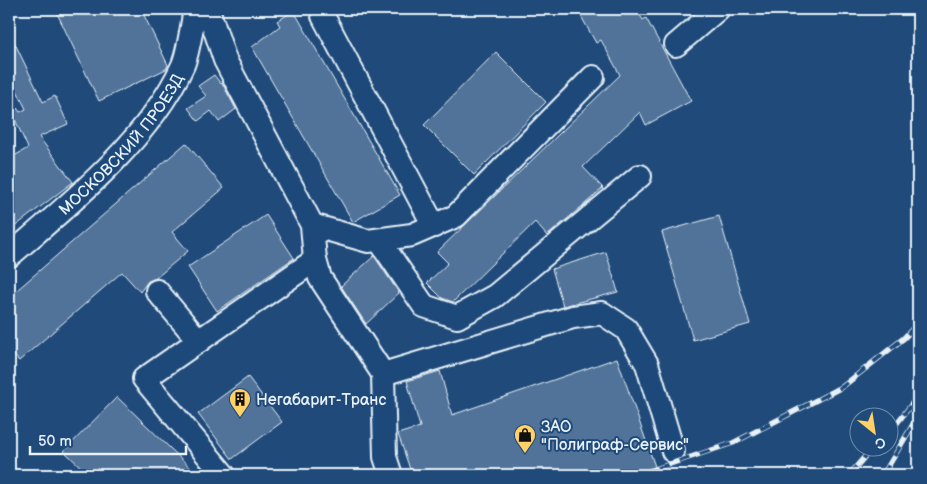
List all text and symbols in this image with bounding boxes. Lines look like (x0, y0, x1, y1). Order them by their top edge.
street label: МОСКОВСКИЙ ПРОЕЗД (55, 71, 188, 220)
building icon: Негабарит-Транс (228, 387, 252, 418)
place label: Негабарит-Транс (256, 391, 386, 410)
north arrow (850, 406, 900, 456)
place label: ЗАО "Полиграф-Сервис" (541, 418, 689, 455)
shop icon: ЗАО "Полиграф-Сервис" (513, 423, 537, 454)
scale bar (30, 424, 186, 456)
text: 50 m (38, 432, 72, 451)
text: С (872, 433, 889, 453)

